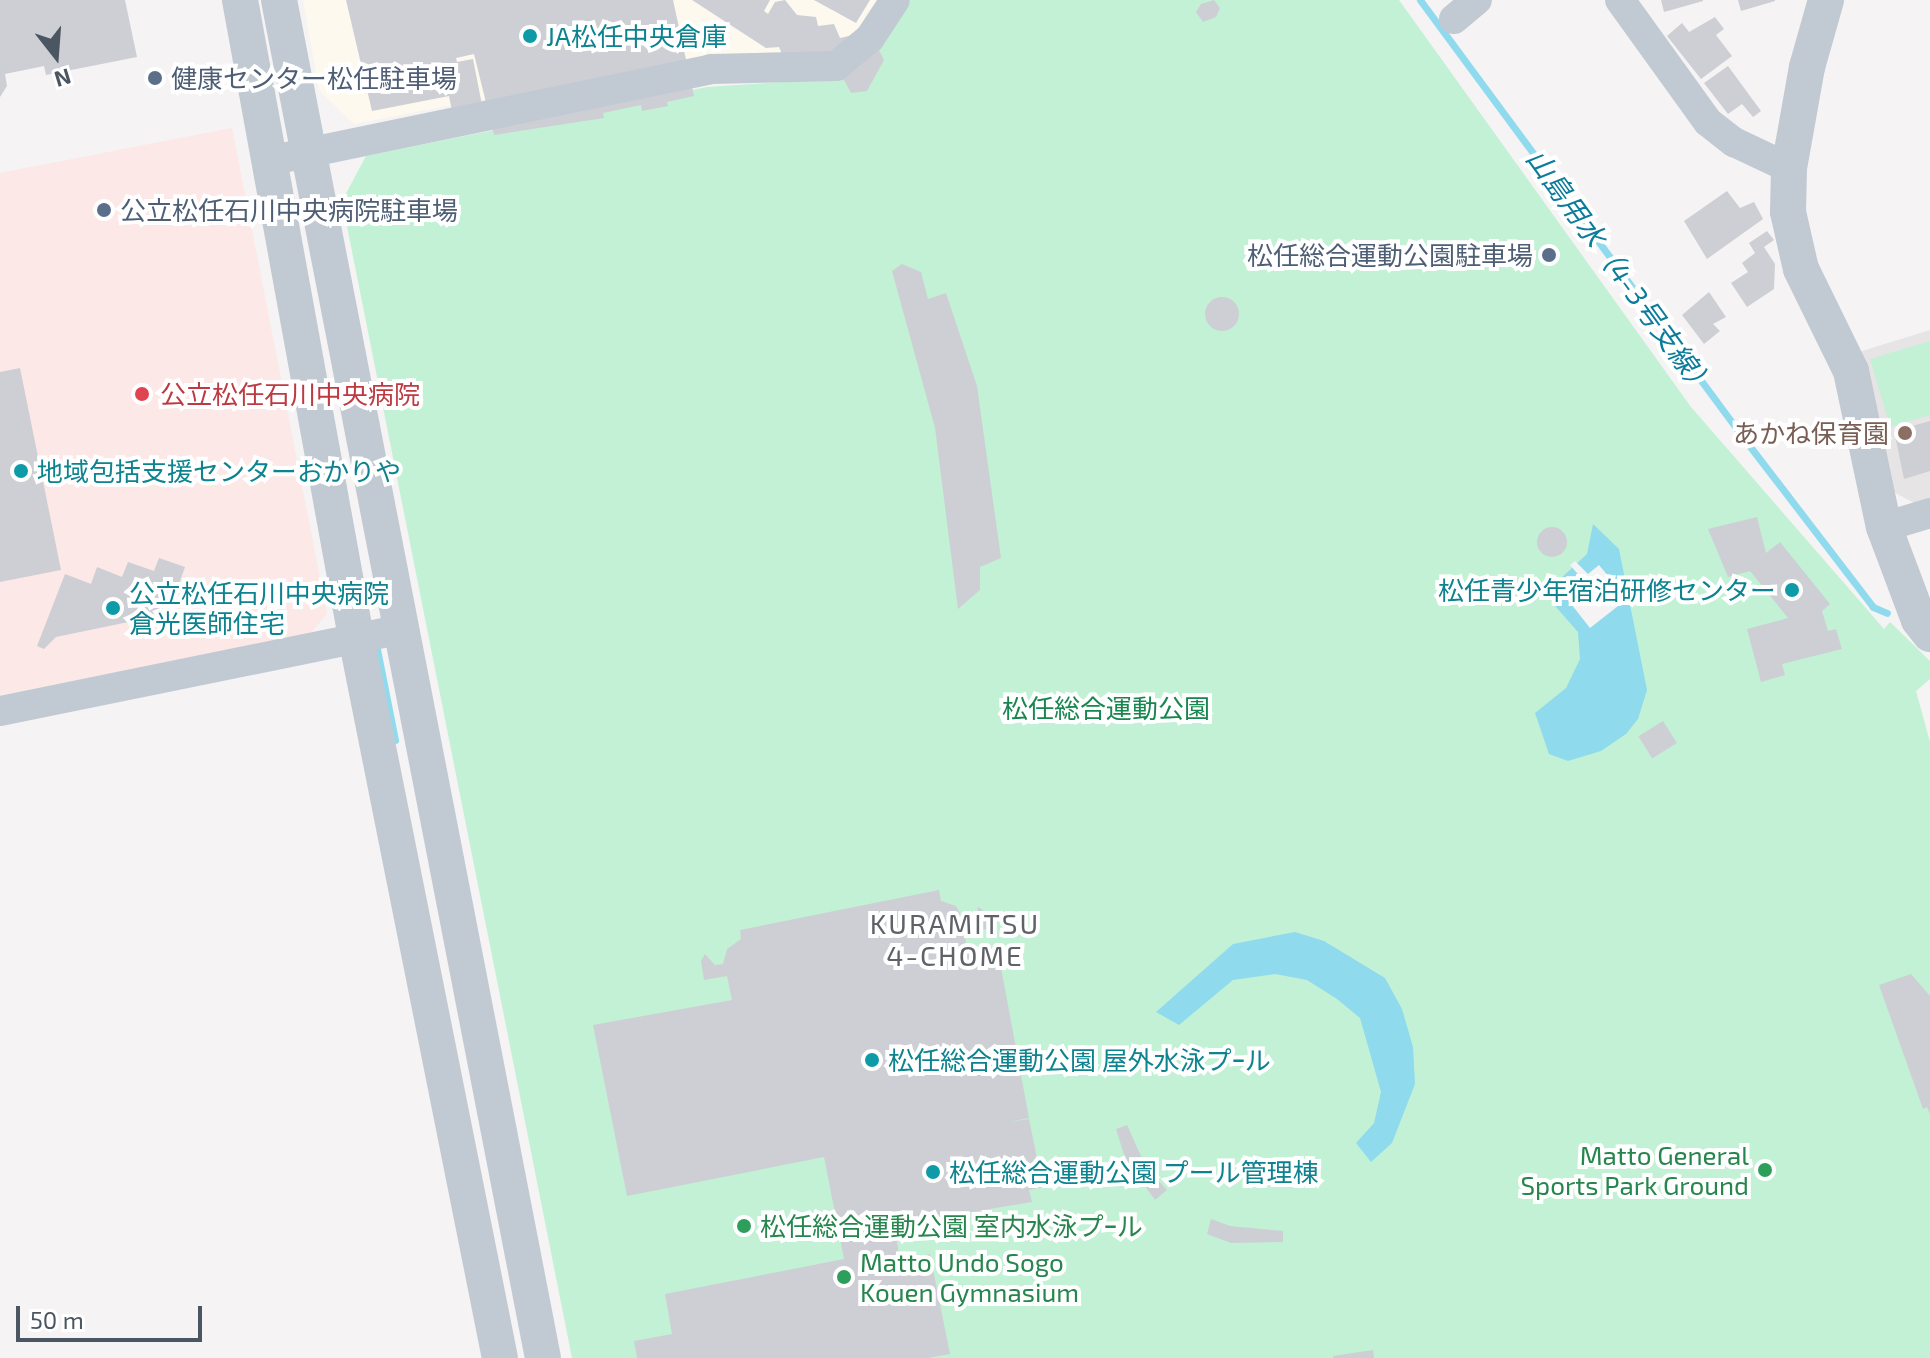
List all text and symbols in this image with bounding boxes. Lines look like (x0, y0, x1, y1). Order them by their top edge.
north arrow (16, 16, 96, 96)
place label: JA松任中央倉庫 (546, 20, 727, 52)
marker: JA松任中央倉庫 (521, 27, 539, 45)
place label: 健康センター松任駐車場 (171, 62, 457, 94)
text: N (52, 64, 74, 94)
marker: 健康センター松任駐車場 (146, 69, 164, 87)
water label: 山島用水（4-3号支線） (1520, 142, 1722, 402)
place label: 公立松任石川中央病院駐車場 (120, 194, 458, 226)
marker: 公立松任石川中央病院駐車場 (95, 201, 113, 219)
place label: 松任総合運動公園駐車場 (1247, 239, 1533, 271)
marker: 松任総合運動公園駐車場 (1540, 246, 1558, 264)
place label: 公立松任石川中央病院 (160, 378, 420, 410)
marker: 公立松任石川中央病院 (131, 383, 153, 405)
place label: あかね保育園 (1733, 417, 1889, 449)
marker: あかね保育園 (1896, 424, 1914, 442)
place label: 地域包括支援センターおかりや (37, 455, 401, 487)
marker: 地域包括支援センターおかりや (12, 462, 30, 480)
place label: 松任青少年宿泊研修センター (1438, 574, 1776, 606)
place label: 公立松任石川中央病院 倉光医師住宅 (129, 577, 389, 638)
marker: 松任青少年宿泊研修センター (1783, 581, 1801, 599)
marker: 公立松任石川中央病院 倉光医師住宅 (104, 599, 122, 617)
park label: 松任総合運動公園 (1002, 692, 1210, 724)
district label: KURAMITSU 4-CHOME (870, 906, 1040, 972)
place label: 松任総合運動公園 屋外水泳プｰル (888, 1044, 1271, 1076)
marker: 松任総合運動公園 屋外水泳プｰル (863, 1051, 881, 1069)
place label: Matto General Sports Park Ground (1520, 1139, 1749, 1200)
place label: 松任総合運動公園 プール管理棟 (949, 1156, 1319, 1188)
marker: Matto General Sports Park Ground (1756, 1161, 1774, 1179)
marker: 松任総合運動公園 プール管理棟 (924, 1163, 942, 1181)
place label: 松任総合運動公園 室内水泳プｰル (760, 1210, 1143, 1242)
marker: 松任総合運動公園 室内水泳プｰル (735, 1217, 753, 1235)
place label: Matto Undo Sogo Kouen Gymnasium (860, 1246, 1079, 1308)
marker: Matto Undo Sogo Kouen Gymnasium (835, 1268, 853, 1286)
scale bar (20, 1290, 206, 1340)
text: 50 m (30, 1305, 84, 1334)

